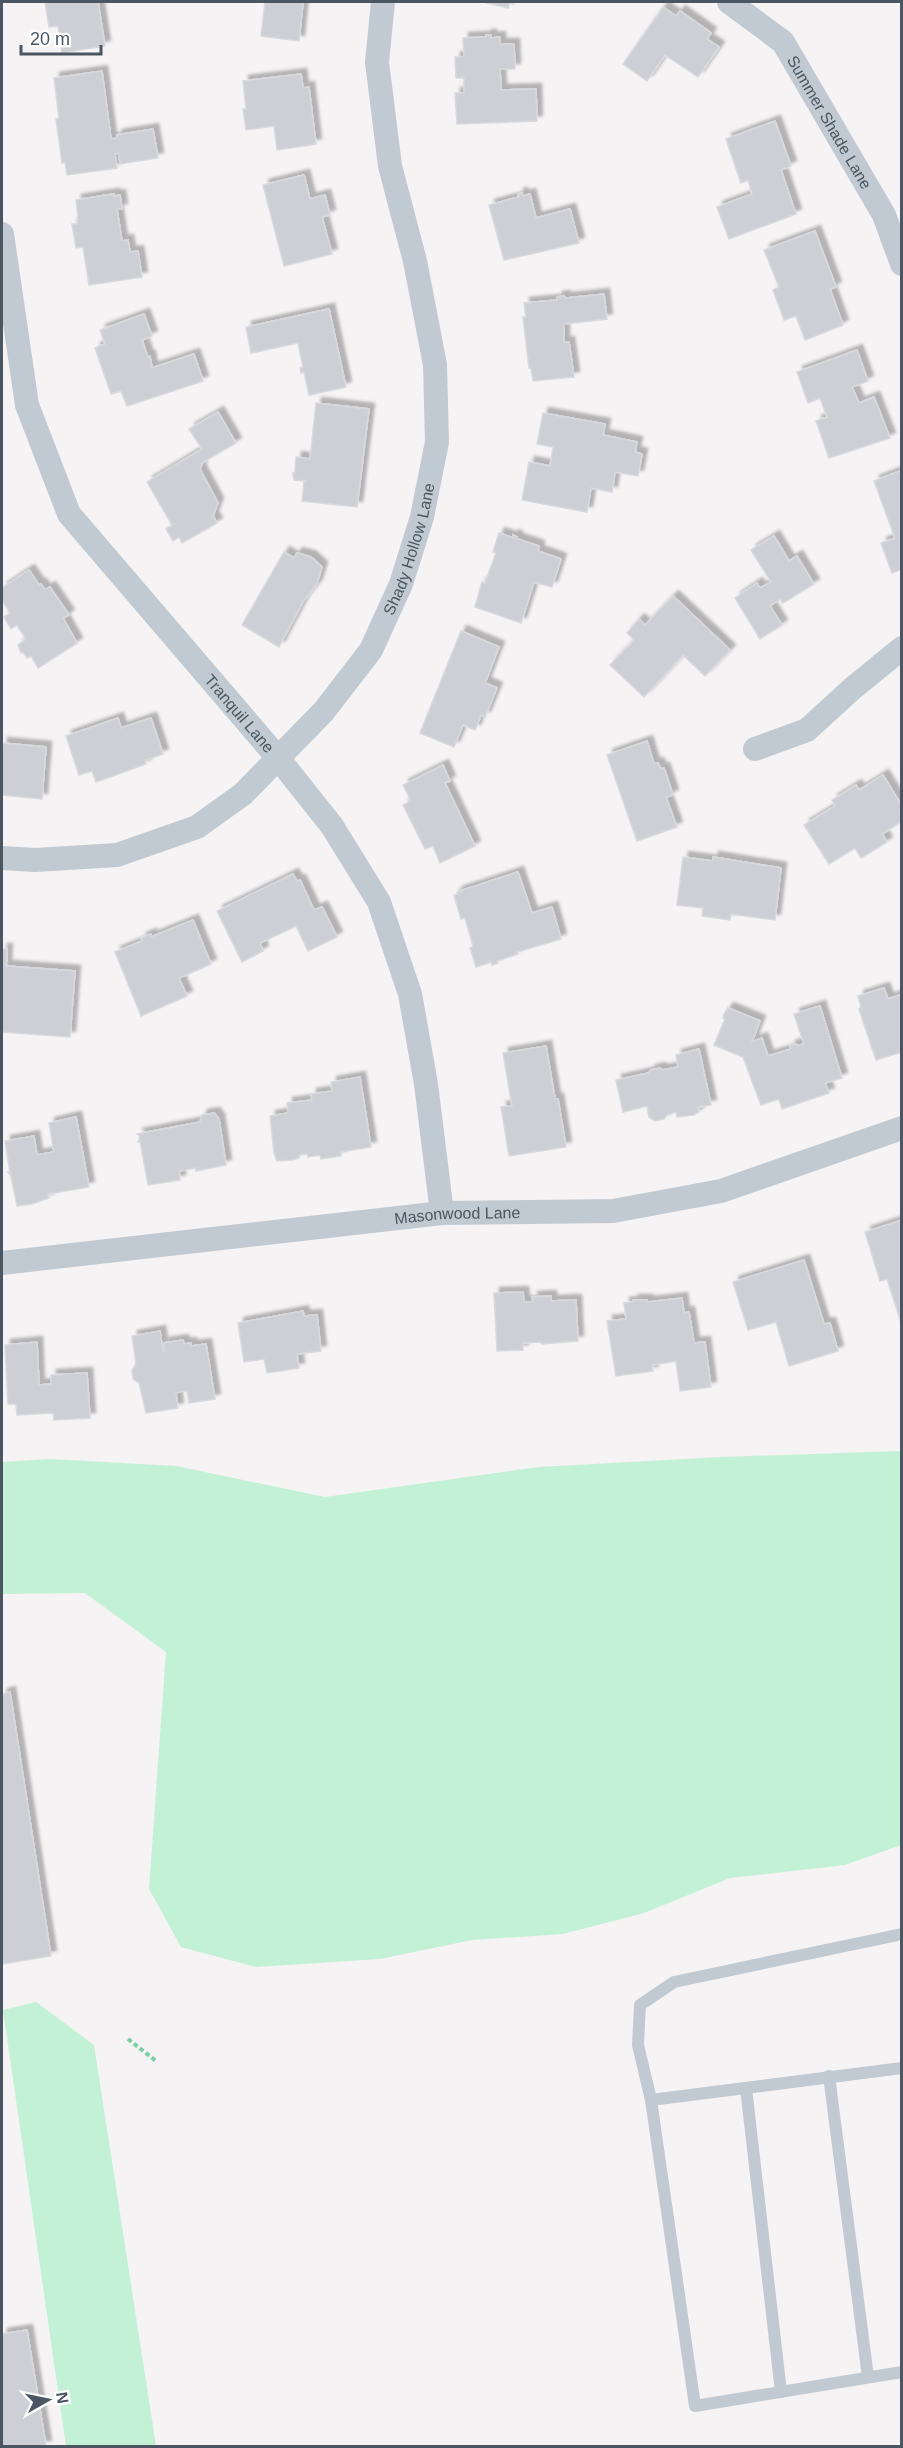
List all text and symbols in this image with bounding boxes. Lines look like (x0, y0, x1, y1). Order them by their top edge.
scale bar (21, 18, 100, 56)
text: 20 m (30, 29, 70, 49)
street label: Summer Shade Lane (784, 53, 875, 192)
street label: Shady Hollow Lane (380, 481, 437, 618)
street label: Tranquil Lane (202, 671, 278, 756)
street label: Masonwood Lane (393, 1204, 521, 1227)
north arrow (18, 2370, 78, 2430)
text: N (53, 2391, 72, 2405)

